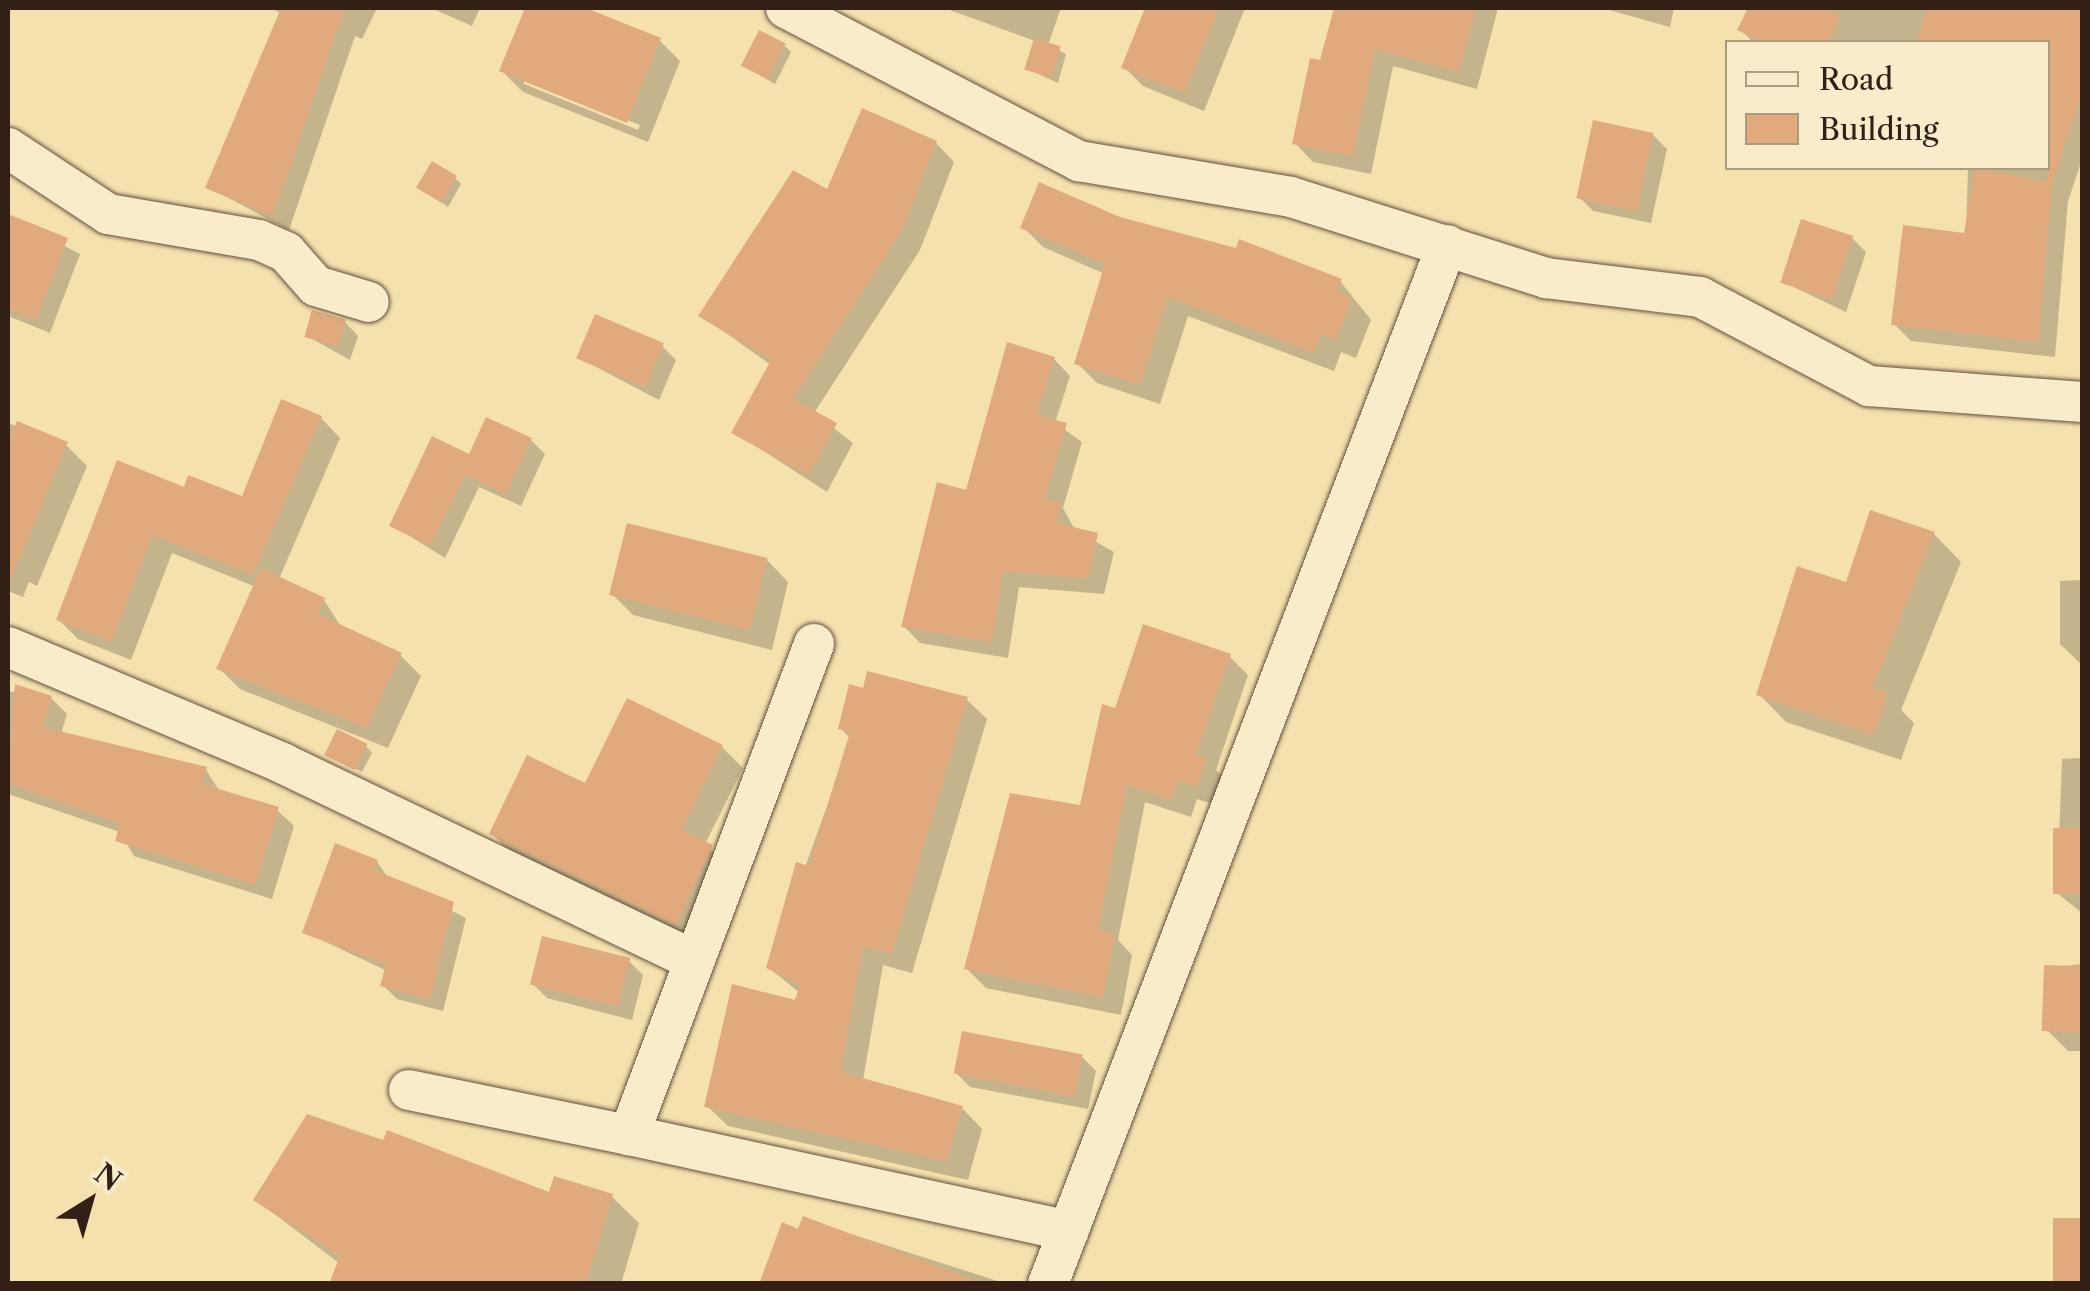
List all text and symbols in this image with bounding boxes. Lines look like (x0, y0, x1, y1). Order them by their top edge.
legend (1725, 40, 2050, 170)
text: Road (1819, 61, 1893, 98)
text: Building (1819, 111, 1939, 148)
north arrow (40, 1151, 140, 1251)
text: N (88, 1156, 128, 1198)

